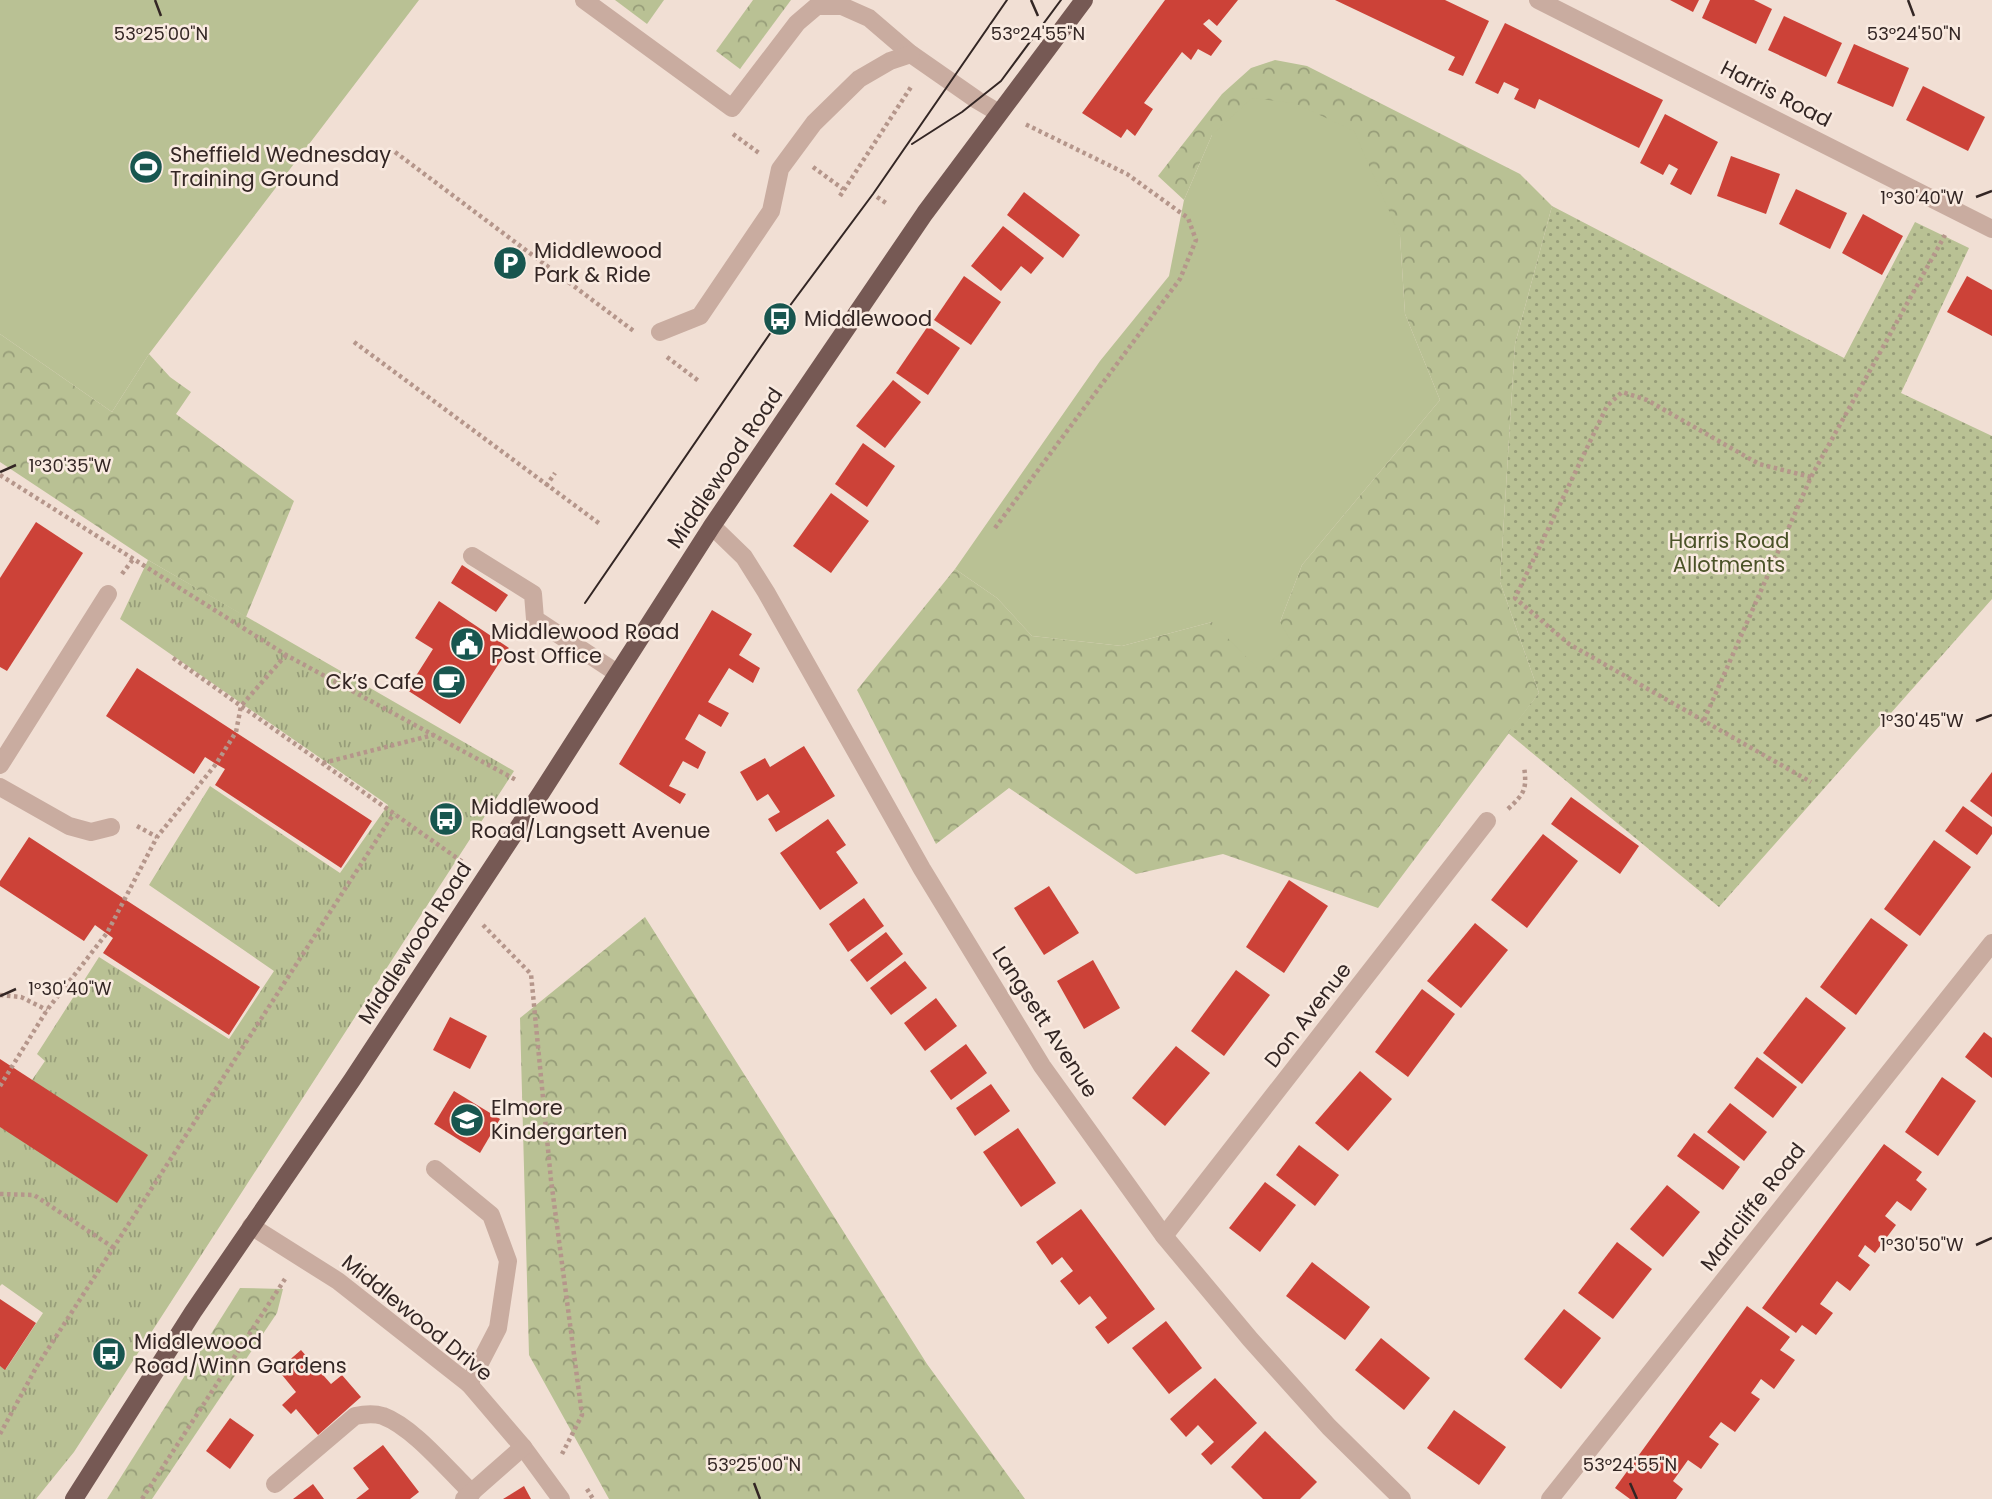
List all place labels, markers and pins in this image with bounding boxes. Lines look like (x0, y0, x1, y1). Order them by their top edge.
place label: Sheffield Wednesday Training Ground (170, 140, 391, 193)
sports icon: Sheffield Wednesday Training Ground (127, 148, 165, 186)
place label: Middlewood Park & Ride (534, 236, 662, 289)
parking icon: Middlewood Park & Ride (491, 244, 529, 282)
bus stop icon: Middlewood (761, 300, 799, 338)
place label: Middlewood (804, 304, 932, 333)
place label: Middlewood Road Post Office (491, 617, 679, 670)
public building icon: Middlewood Road Post Office (448, 625, 486, 663)
cafe icon: Ck’s Cafe (430, 663, 468, 701)
place label: Ck’s Cafe (325, 667, 424, 696)
place label: Middlewood Road/Langsett Avenue (471, 792, 710, 845)
bus stop icon: Middlewood Road/Langsett Avenue (427, 800, 465, 838)
place label: Elmore Kindergarten (491, 1093, 628, 1146)
school or university icon: Elmore Kindergarten (448, 1101, 486, 1139)
place label: Middlewood Road/Winn Gardens (134, 1327, 347, 1380)
bus stop icon: Middlewood Road/Winn Gardens (90, 1335, 128, 1373)

